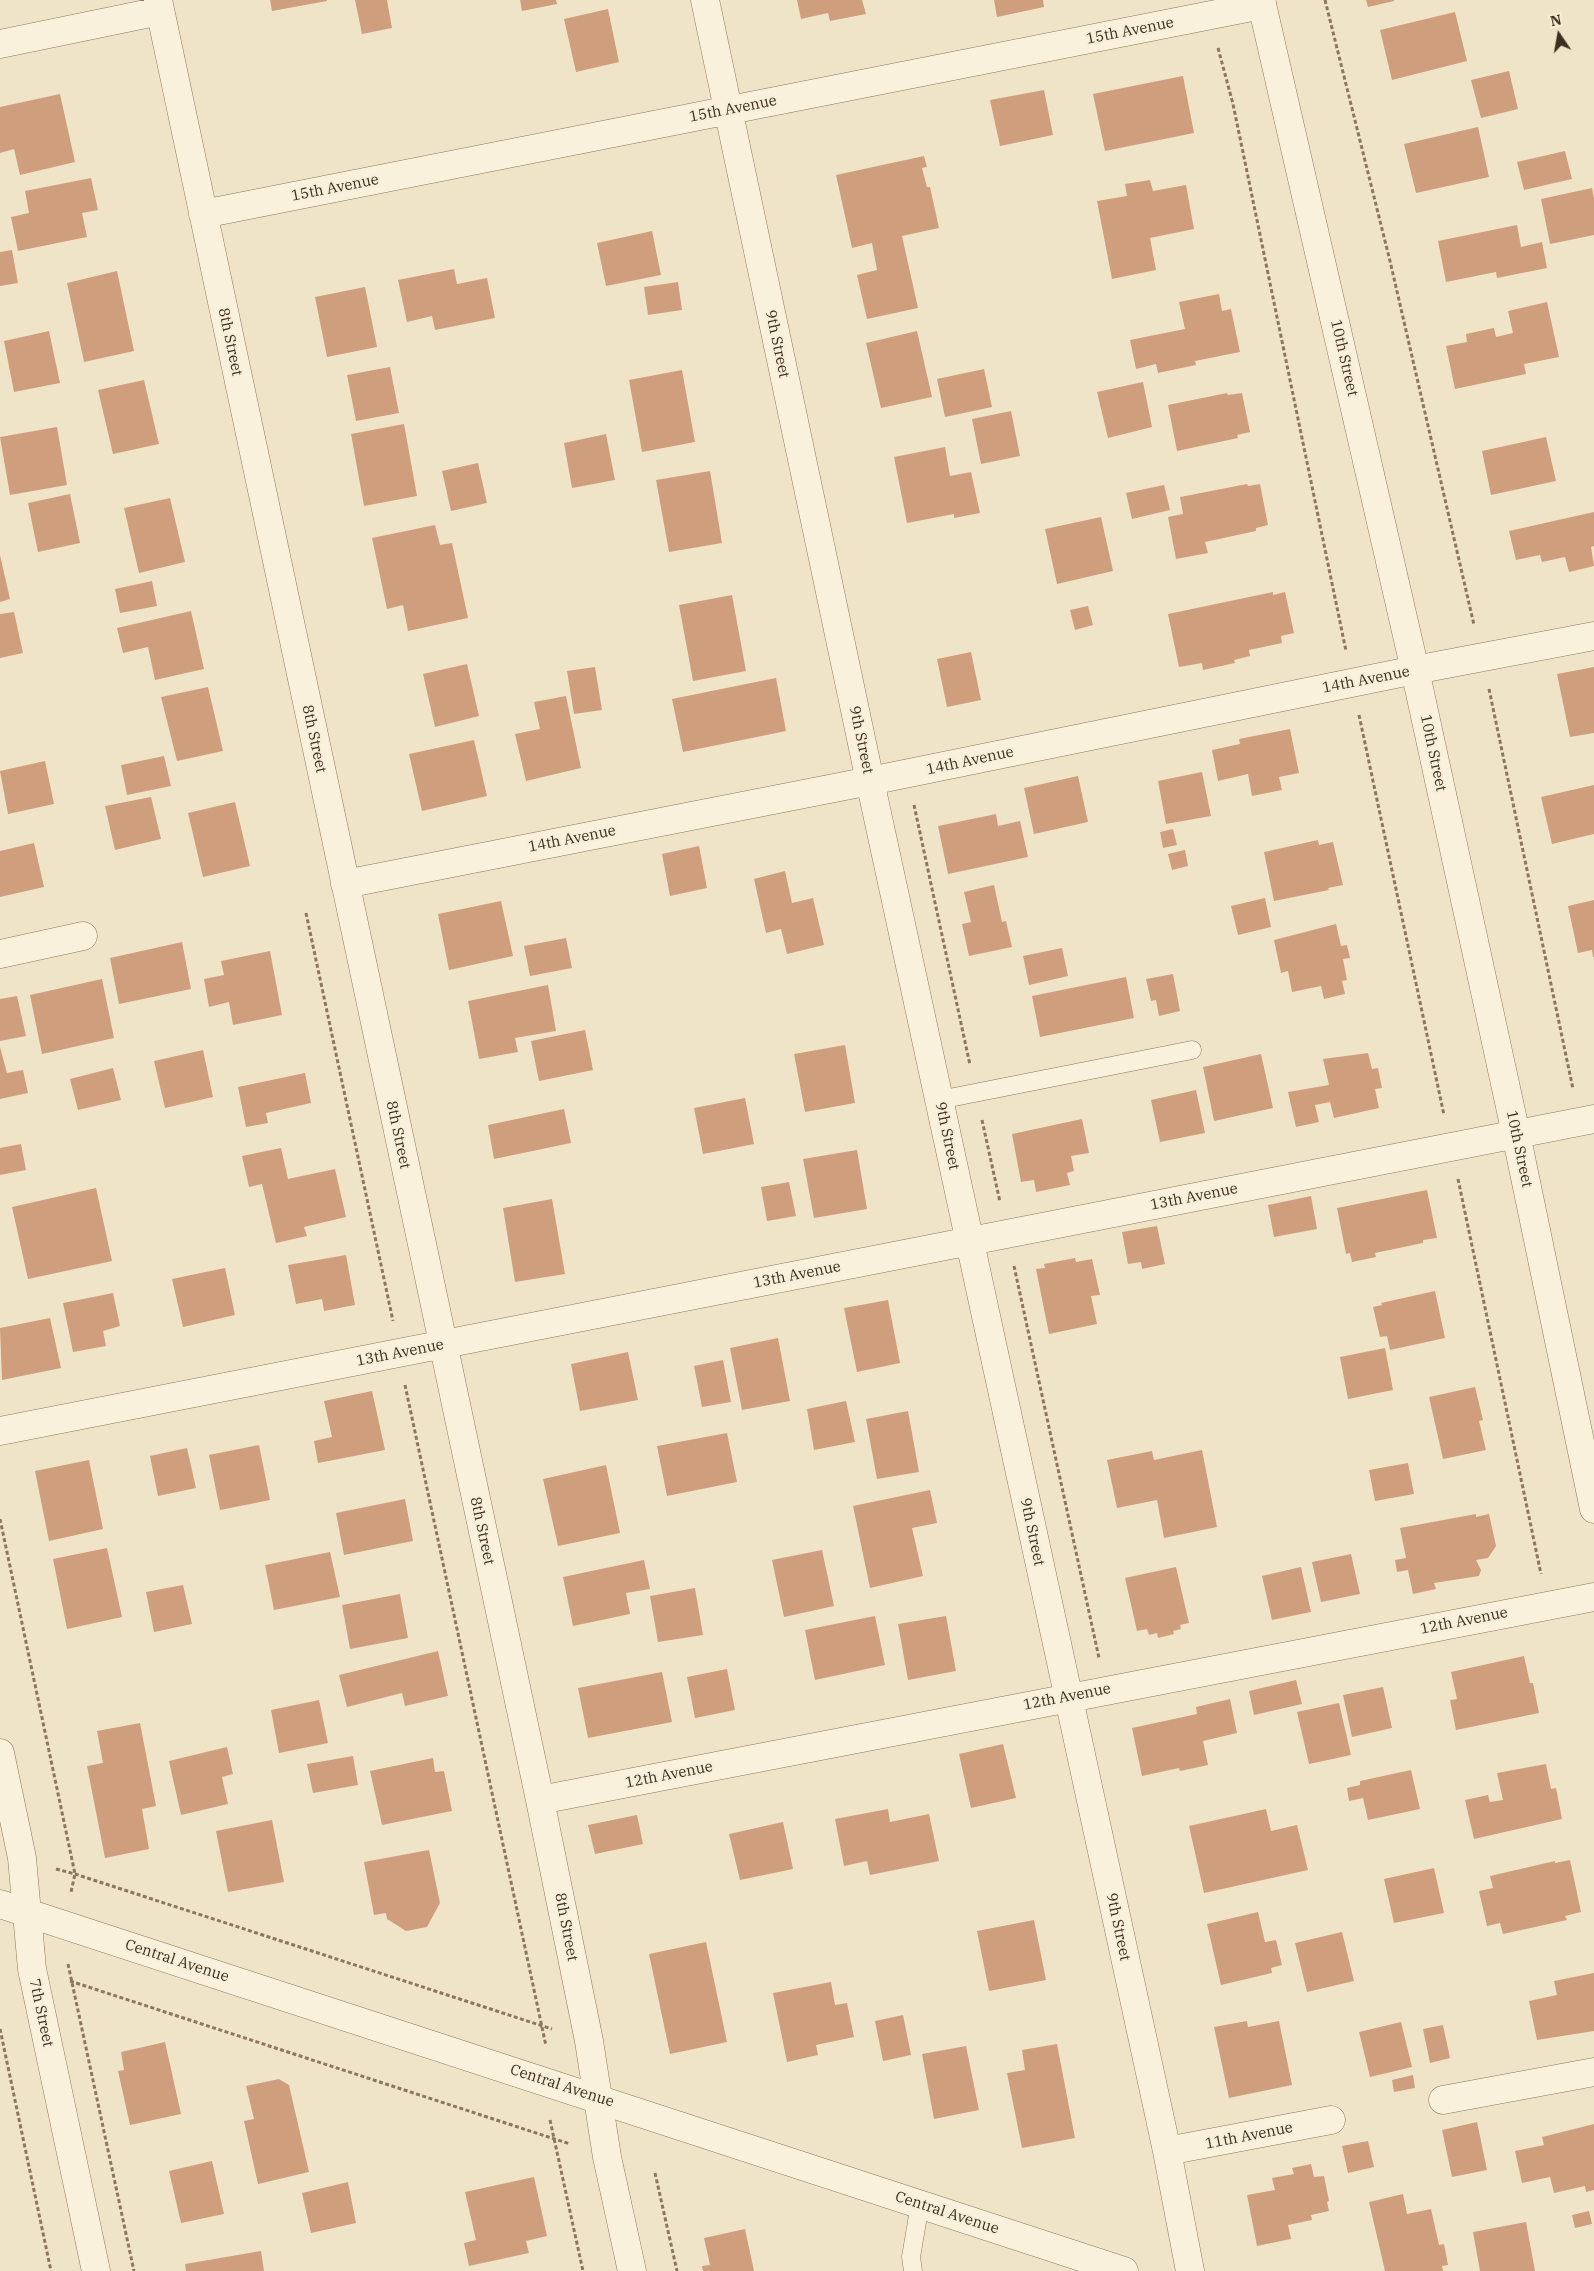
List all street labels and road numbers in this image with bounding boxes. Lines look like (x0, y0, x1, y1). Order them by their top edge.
street label: 15th Avenue (1085, 14, 1175, 48)
street label: 15th Avenue (688, 92, 778, 126)
street label: 15th Avenue (290, 171, 380, 205)
street label: 8th Street (214, 306, 246, 378)
street label: 9th Street (761, 308, 793, 380)
street label: 10th Street (1326, 318, 1362, 398)
street label: 14th Avenue (1321, 663, 1411, 697)
street label: 8th Street (298, 703, 330, 775)
street label: 9th Street (845, 704, 877, 776)
street label: 10th Street (1416, 713, 1450, 793)
street label: 14th Avenue (925, 743, 1015, 779)
street label: 14th Avenue (527, 822, 617, 856)
street label: 8th Street (382, 1099, 414, 1171)
street label: 9th Street (931, 1100, 963, 1172)
street label: 10th Street (1502, 1109, 1536, 1189)
street label: 13th Avenue (1149, 1180, 1239, 1214)
street label: 13th Avenue (752, 1258, 842, 1292)
street label: 13th Avenue (355, 1336, 445, 1370)
street label: 8th Street (466, 1495, 498, 1567)
street label: 9th Street (1016, 1496, 1048, 1568)
street label: 12th Avenue (1419, 1604, 1509, 1638)
street label: 12th Avenue (1022, 1680, 1112, 1714)
street label: 12th Avenue (624, 1758, 714, 1792)
street label: 8th Street (551, 1891, 581, 1963)
street label: 9th Street (1102, 1891, 1134, 1963)
street label: Central Avenue (123, 1936, 231, 1986)
street label: 7th Street (25, 1977, 57, 2049)
street label: Central Avenue (508, 2061, 616, 2111)
street label: 11th Avenue (1204, 2119, 1294, 2153)
street label: Central Avenue (893, 2188, 1001, 2238)

